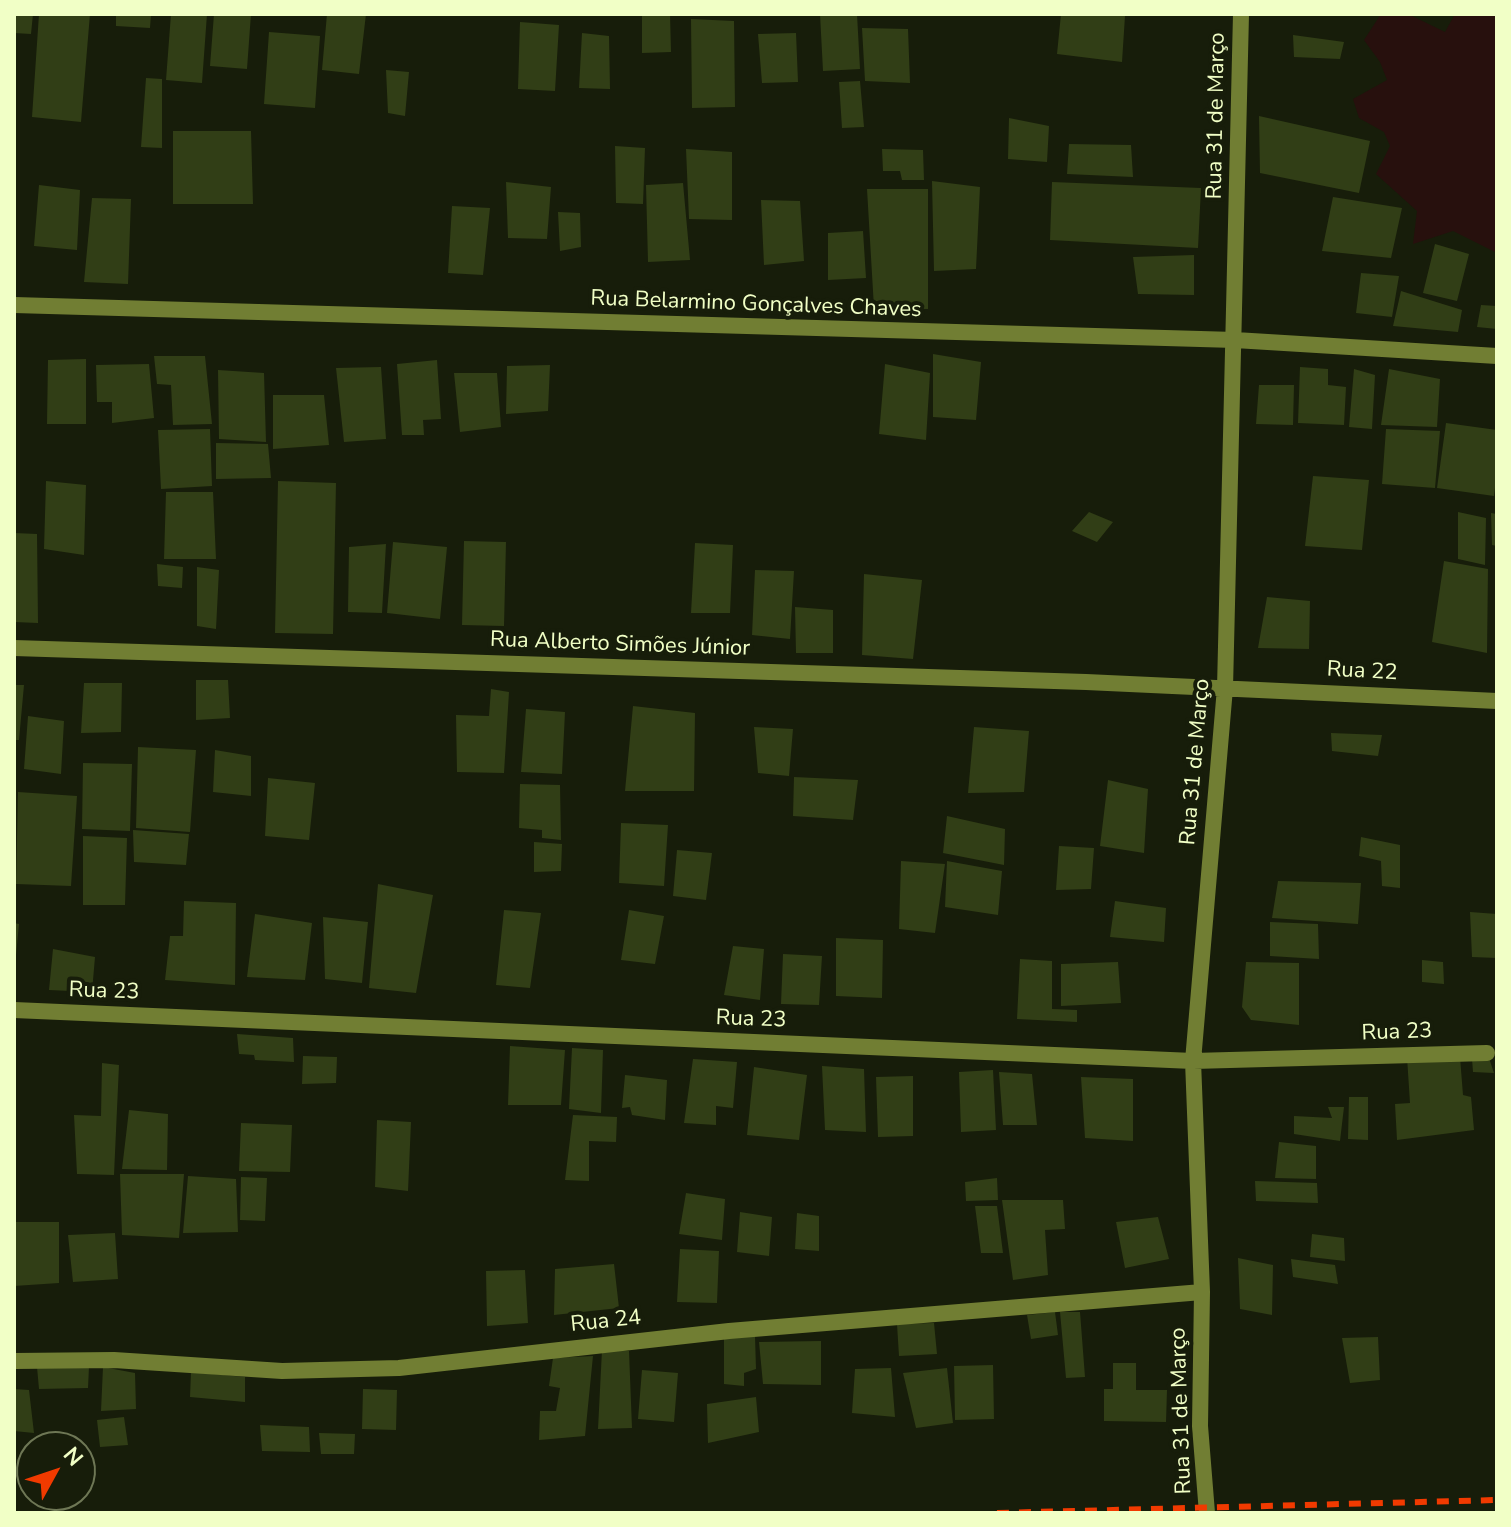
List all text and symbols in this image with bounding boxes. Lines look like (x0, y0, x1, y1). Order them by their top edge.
street label: Rua 31 de Março (1202, 32, 1232, 200)
street label: Rua Belarmino Gonçalves Chaves (590, 286, 922, 324)
street label: Rua Alberto Simões Júnior (490, 627, 750, 663)
street label: Rua 22 (1326, 657, 1398, 687)
street label: Rua 31 de Março (1176, 678, 1216, 846)
street label: Rua 23 (68, 978, 140, 1006)
street label: Rua 23 (715, 1006, 787, 1034)
street label: Rua 23 (1361, 1019, 1433, 1047)
street label: Rua 24 (569, 1305, 643, 1339)
street label: Rua 31 de Março (1166, 1327, 1198, 1495)
north arrow (16, 1431, 96, 1511)
text: N (56, 1441, 90, 1473)

